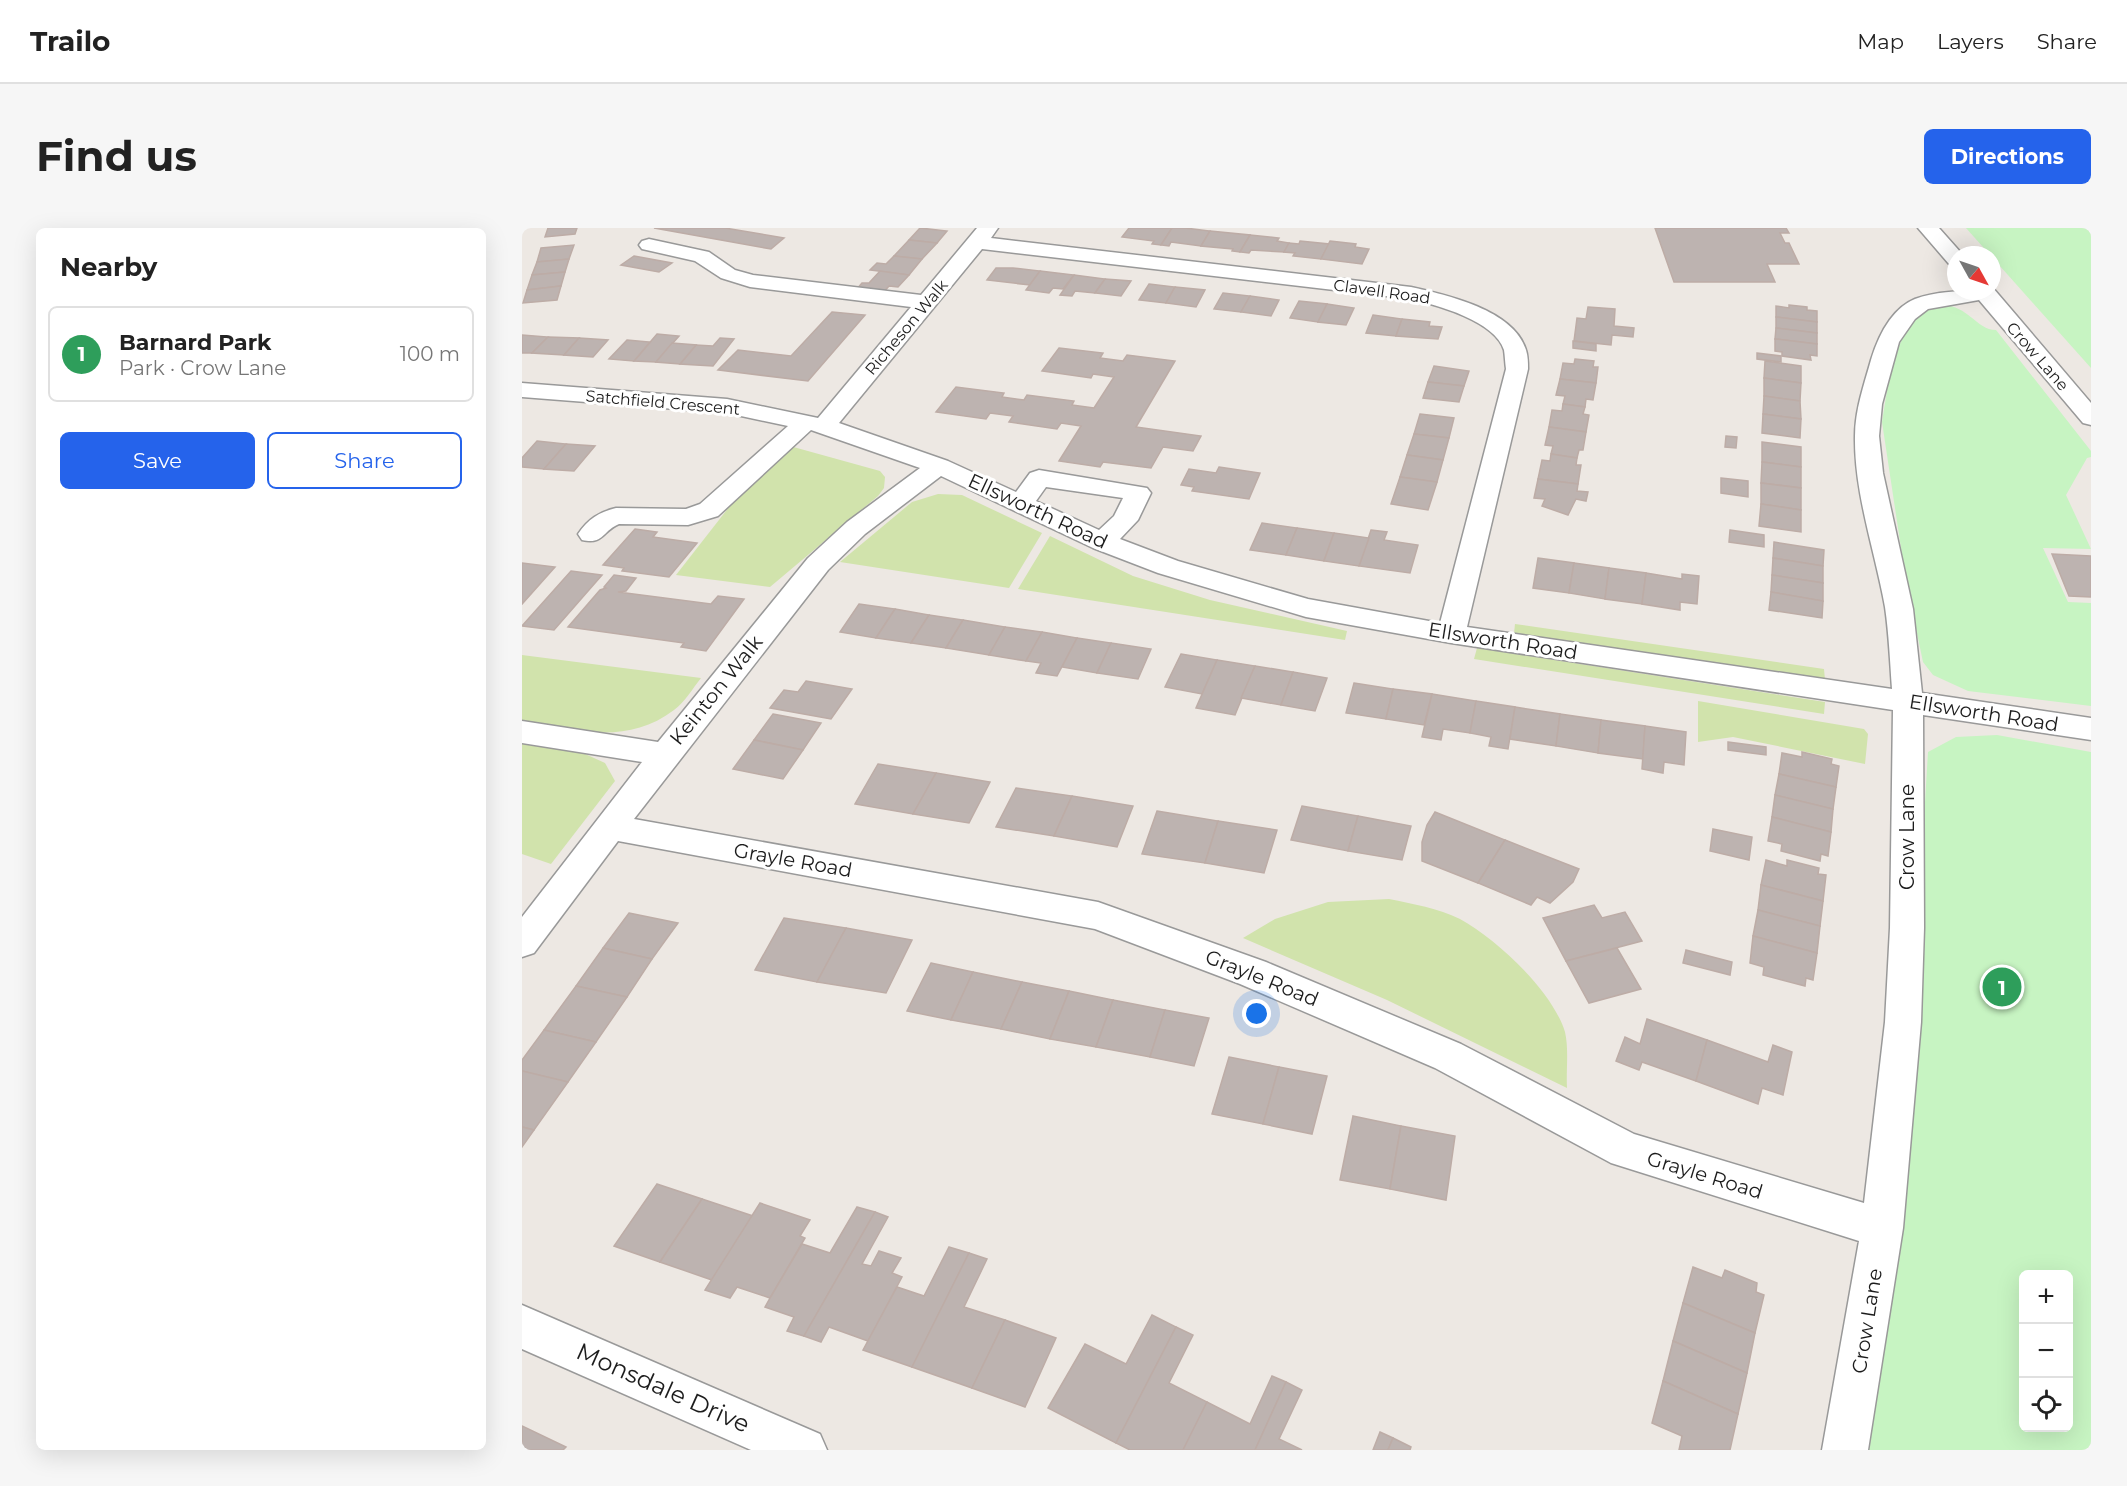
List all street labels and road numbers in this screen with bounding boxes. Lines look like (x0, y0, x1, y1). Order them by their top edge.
street label: Clavell Road (1332, 275, 1432, 308)
street label: Richeson Walk (861, 276, 952, 379)
street label: Crow Lane (2003, 318, 2073, 395)
street label: Satchfield Crescent (585, 386, 741, 419)
street label: Ellsworth Road (964, 468, 1112, 554)
street label: Ellsworth Road (1427, 617, 1579, 665)
street label: Keinton Walk (664, 630, 768, 750)
street label: Ellsworth Road (1908, 689, 2060, 737)
street label: Crow Lane (1895, 784, 1919, 890)
street label: Grayle Road (732, 838, 854, 882)
street label: Grayle Road (1202, 944, 1322, 1012)
street label: Grayle Road (1644, 1146, 1766, 1204)
street label: Crow Lane (1847, 1267, 1887, 1375)
street label: Monsdale Drive (572, 1336, 754, 1439)

